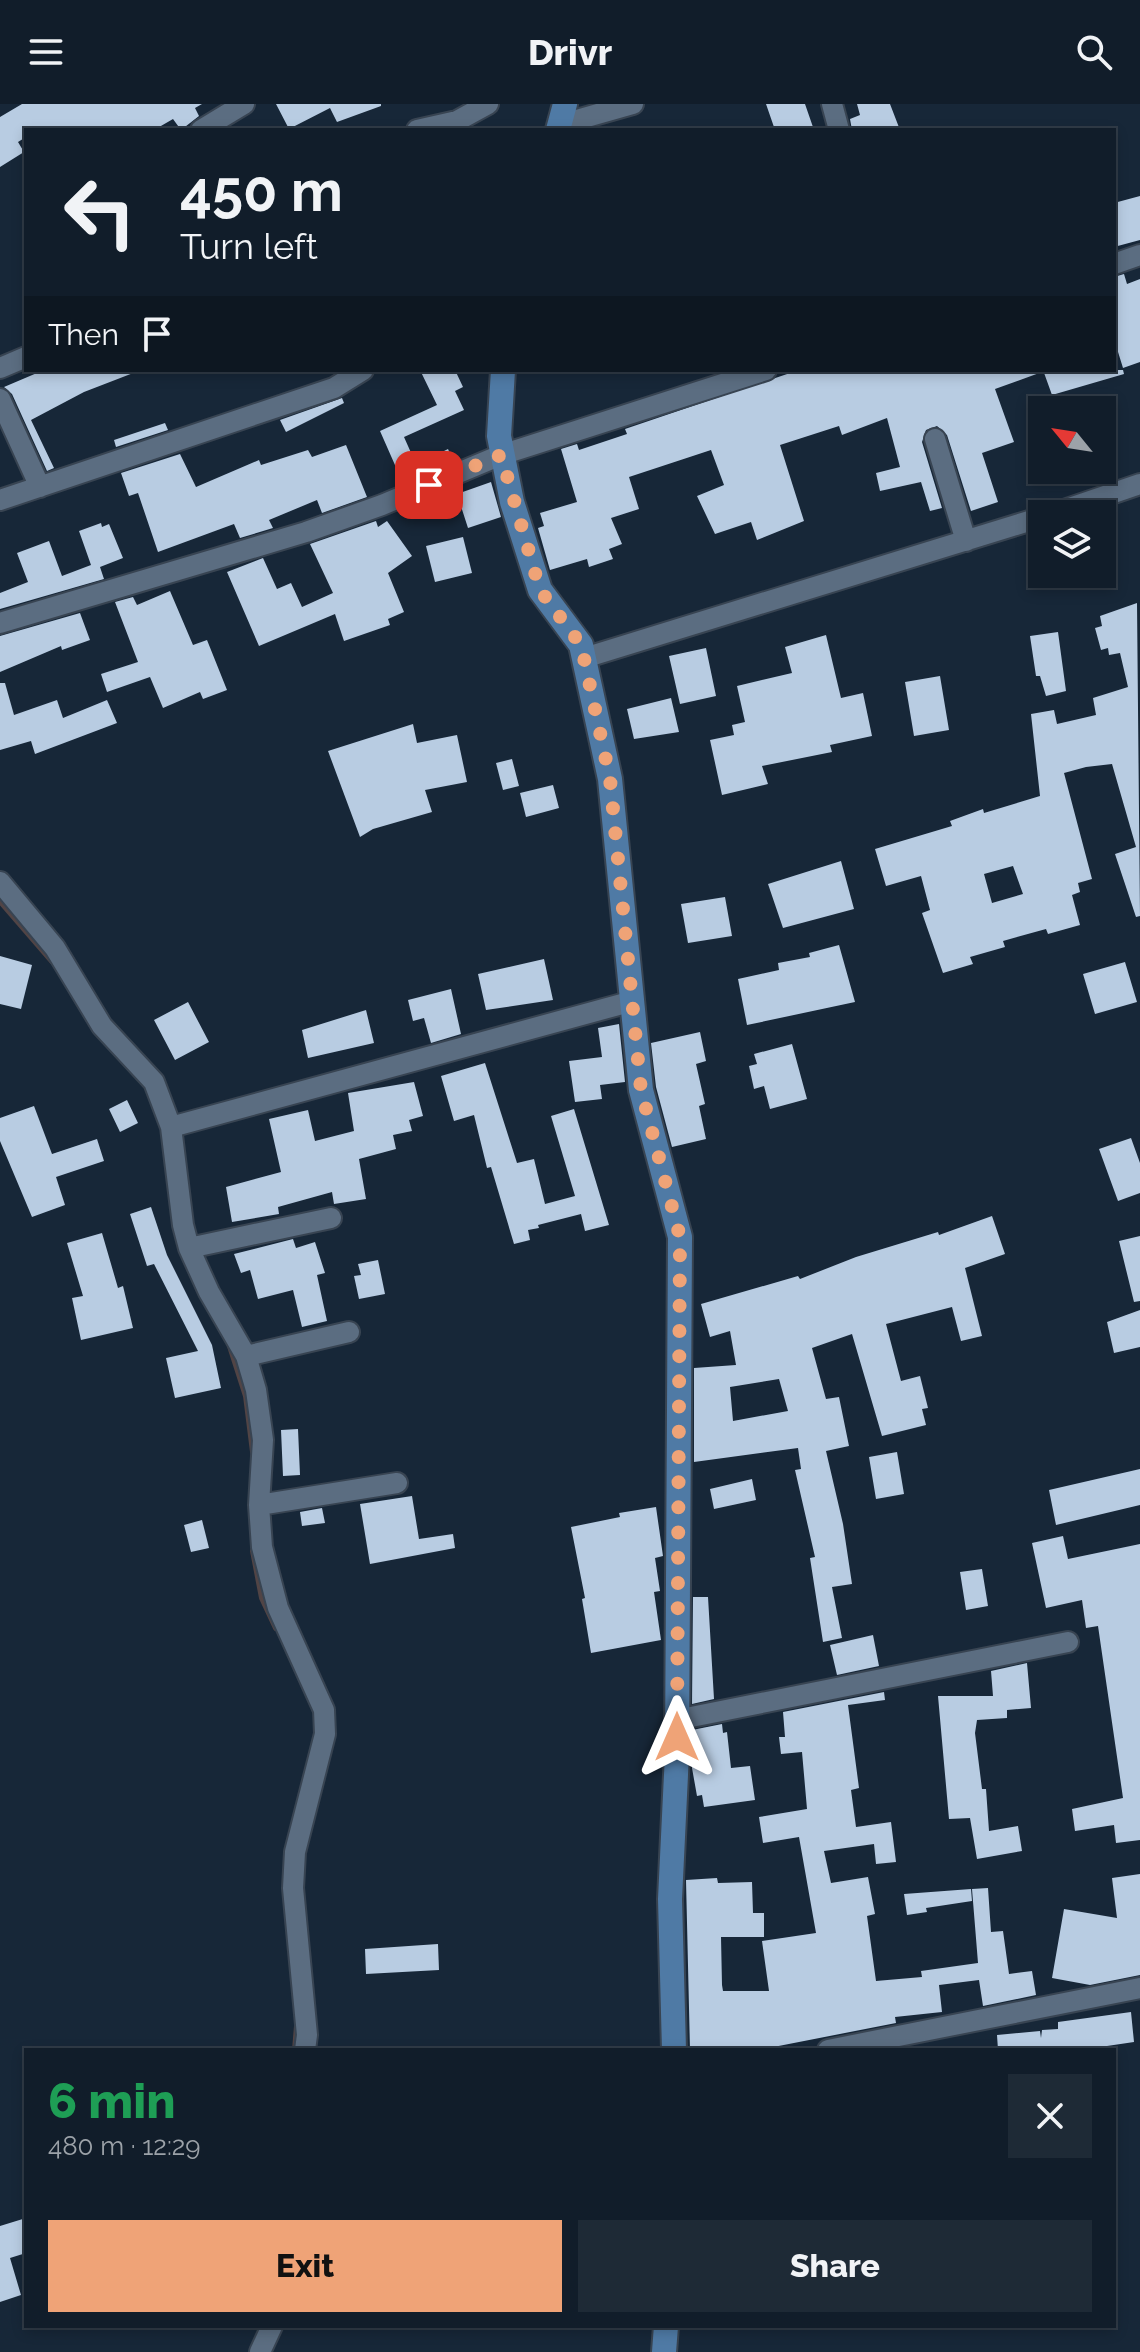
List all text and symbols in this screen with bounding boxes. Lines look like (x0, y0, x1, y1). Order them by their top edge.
icon: menu (24, 30, 68, 74)
icon: search (1072, 30, 1116, 74)
text: Drivr (528, 31, 612, 73)
text: 450 m (180, 158, 343, 224)
icon: left (48, 160, 152, 264)
text: Turn left (180, 225, 318, 267)
icon: arrive (135, 312, 179, 356)
text: Then (48, 317, 119, 352)
north arrow (1028, 396, 1116, 484)
map controls (1028, 396, 1116, 588)
pin (395, 451, 463, 519)
icon: arrive (407, 463, 451, 507)
button: layers (1028, 500, 1116, 588)
position arrow (635, 1695, 719, 1779)
text: 6 min (48, 2073, 176, 2129)
button: close (1008, 2074, 1092, 2158)
text: 480 m · 12:29 (48, 2131, 201, 2161)
button: Exit (48, 2220, 562, 2312)
button: Share (578, 2220, 1092, 2312)

